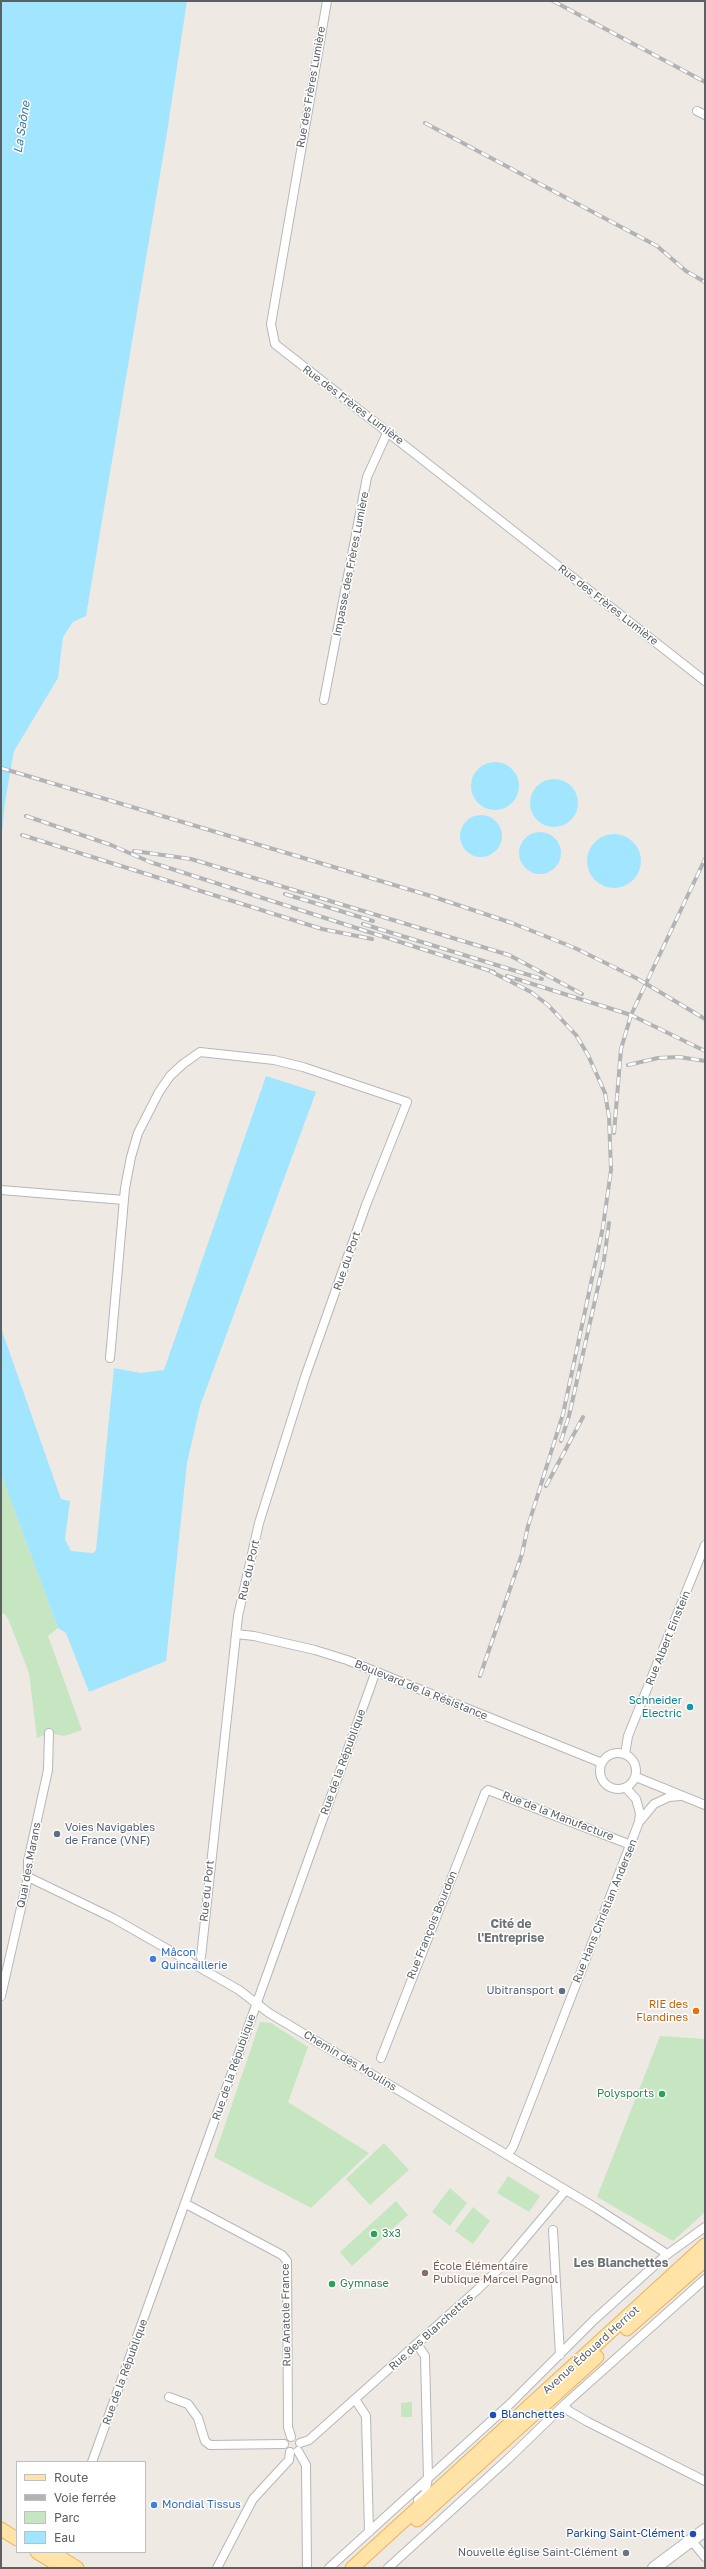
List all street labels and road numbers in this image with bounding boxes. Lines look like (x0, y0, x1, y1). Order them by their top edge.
street label: Rue des Frères Lumière (294, 25, 328, 149)
street label: Rue des Frères Lumière (300, 363, 406, 447)
street label: Impasse des Frères Lumière (330, 490, 372, 638)
street label: Rue des Frères Lumière (555, 562, 661, 648)
street label: Rue du Port (331, 1230, 363, 1292)
street label: Rue du Port (236, 1538, 262, 1602)
street label: Rue Albert Einstein (643, 1589, 693, 1687)
street label: Boulevard de la Résistance (352, 1657, 490, 1723)
street label: Rue de la République (318, 1707, 368, 1817)
street label: Rue de la Manufacture (500, 1789, 616, 1843)
street label: Quai des Marans (14, 1821, 44, 1909)
street label: Rue Hans Christian Andersen (570, 1837, 640, 1985)
street label: Rue du Port (197, 1860, 217, 1922)
street label: Rue François Bourdon (404, 1869, 460, 1981)
street label: Rue de la République (210, 2012, 258, 2122)
street label: Chemin des Moulins (301, 2028, 399, 2094)
street label: Rue Anatole France (279, 2263, 293, 2367)
street label: Rue des Blanchettes (386, 2291, 476, 2373)
street label: Avenue Édouard Herriot (540, 2303, 642, 2397)
street label: Rue de la République (100, 2317, 150, 2427)

